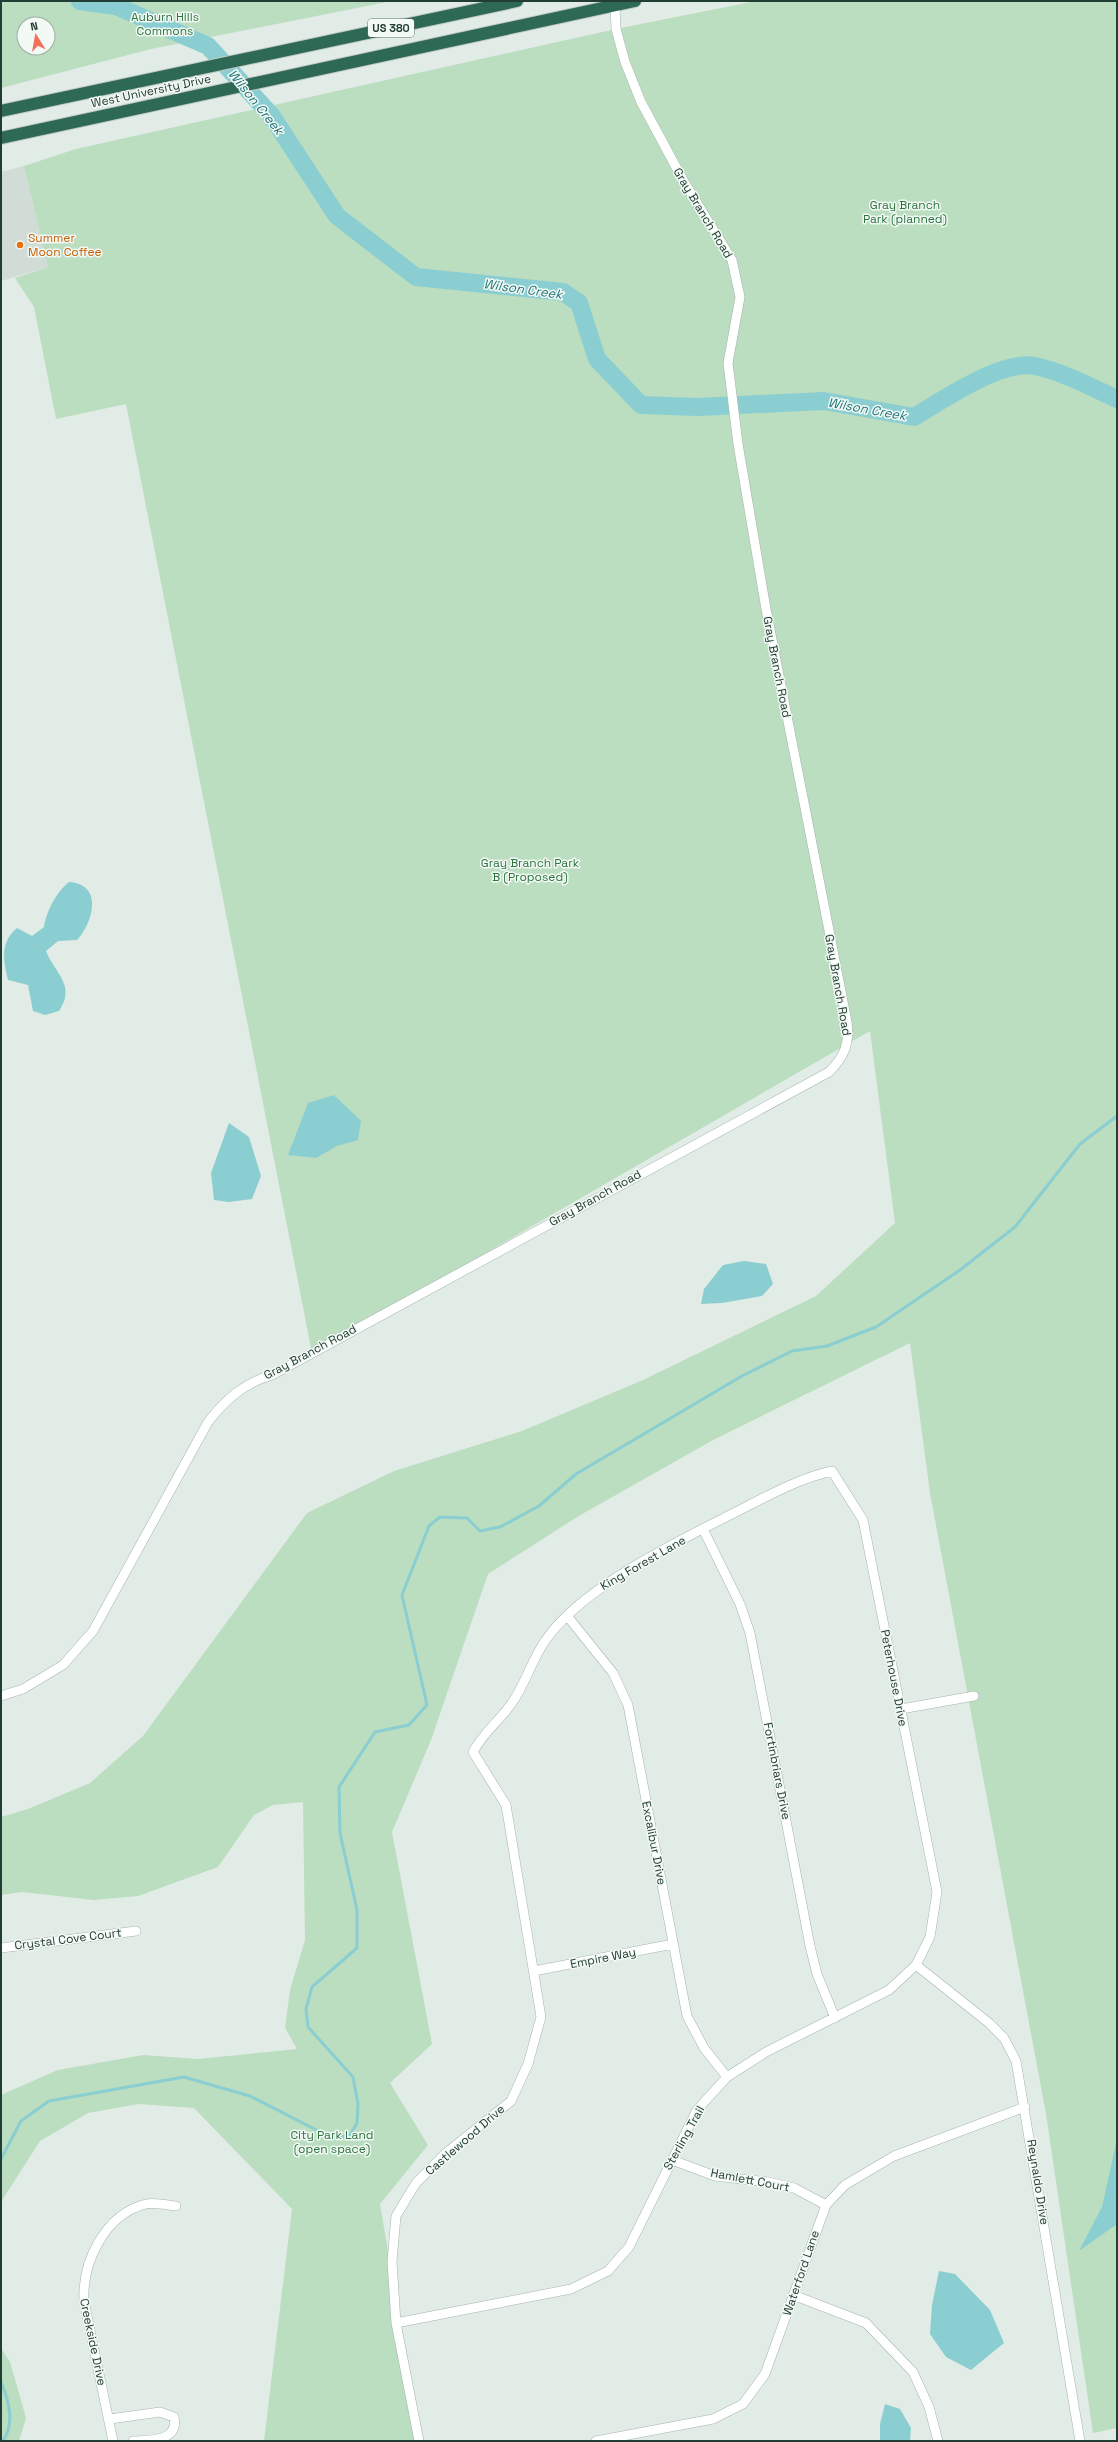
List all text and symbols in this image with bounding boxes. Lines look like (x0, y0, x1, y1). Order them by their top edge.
park label: Auburn Hills Commons (131, 9, 199, 39)
north arrow (16, 16, 56, 56)
text: N (29, 19, 39, 34)
road number: US 380 (368, 19, 414, 37)
water label: Wilson Creek (224, 66, 289, 140)
street label: West University Drive (90, 70, 212, 112)
street label: Gray Branch Road (670, 165, 736, 261)
park label: Gray Branch Park (planned) (863, 197, 947, 227)
place label: Summer Moon Coffee (28, 230, 102, 260)
marker: Summer Moon Coffee (15, 240, 25, 250)
water label: Wilson Creek (483, 275, 565, 303)
water label: Wilson Creek (826, 394, 910, 425)
street label: Gray Branch Road (759, 615, 795, 719)
park label: Gray Branch Park B (Proposed) (481, 855, 580, 885)
street label: Gray Branch Road (821, 933, 855, 1037)
street label: Gray Branch Road (546, 1166, 644, 1230)
street label: Gray Branch Road (261, 1321, 359, 1383)
street label: King Forest Lane (597, 1532, 689, 1594)
street label: Peterhouse Drive (877, 1628, 911, 1728)
street label: Fortinbriars Drive (760, 1721, 794, 1821)
street label: Excalibur Drive (638, 1800, 670, 1886)
street label: Crystal Cove Court (13, 1924, 123, 1954)
street label: Empire Way (569, 1944, 637, 1972)
street label: Castlewood Drive (422, 2101, 508, 2179)
street label: Sterling Trail (660, 2103, 708, 2173)
park label: City Park Land (open space) (290, 2127, 374, 2157)
street label: Reynaldo Drive (1023, 2138, 1053, 2226)
street label: Hamlett Court (709, 2165, 791, 2195)
street label: Waterford Lane (779, 2228, 823, 2318)
street label: Creekside Drive (76, 2297, 110, 2387)

